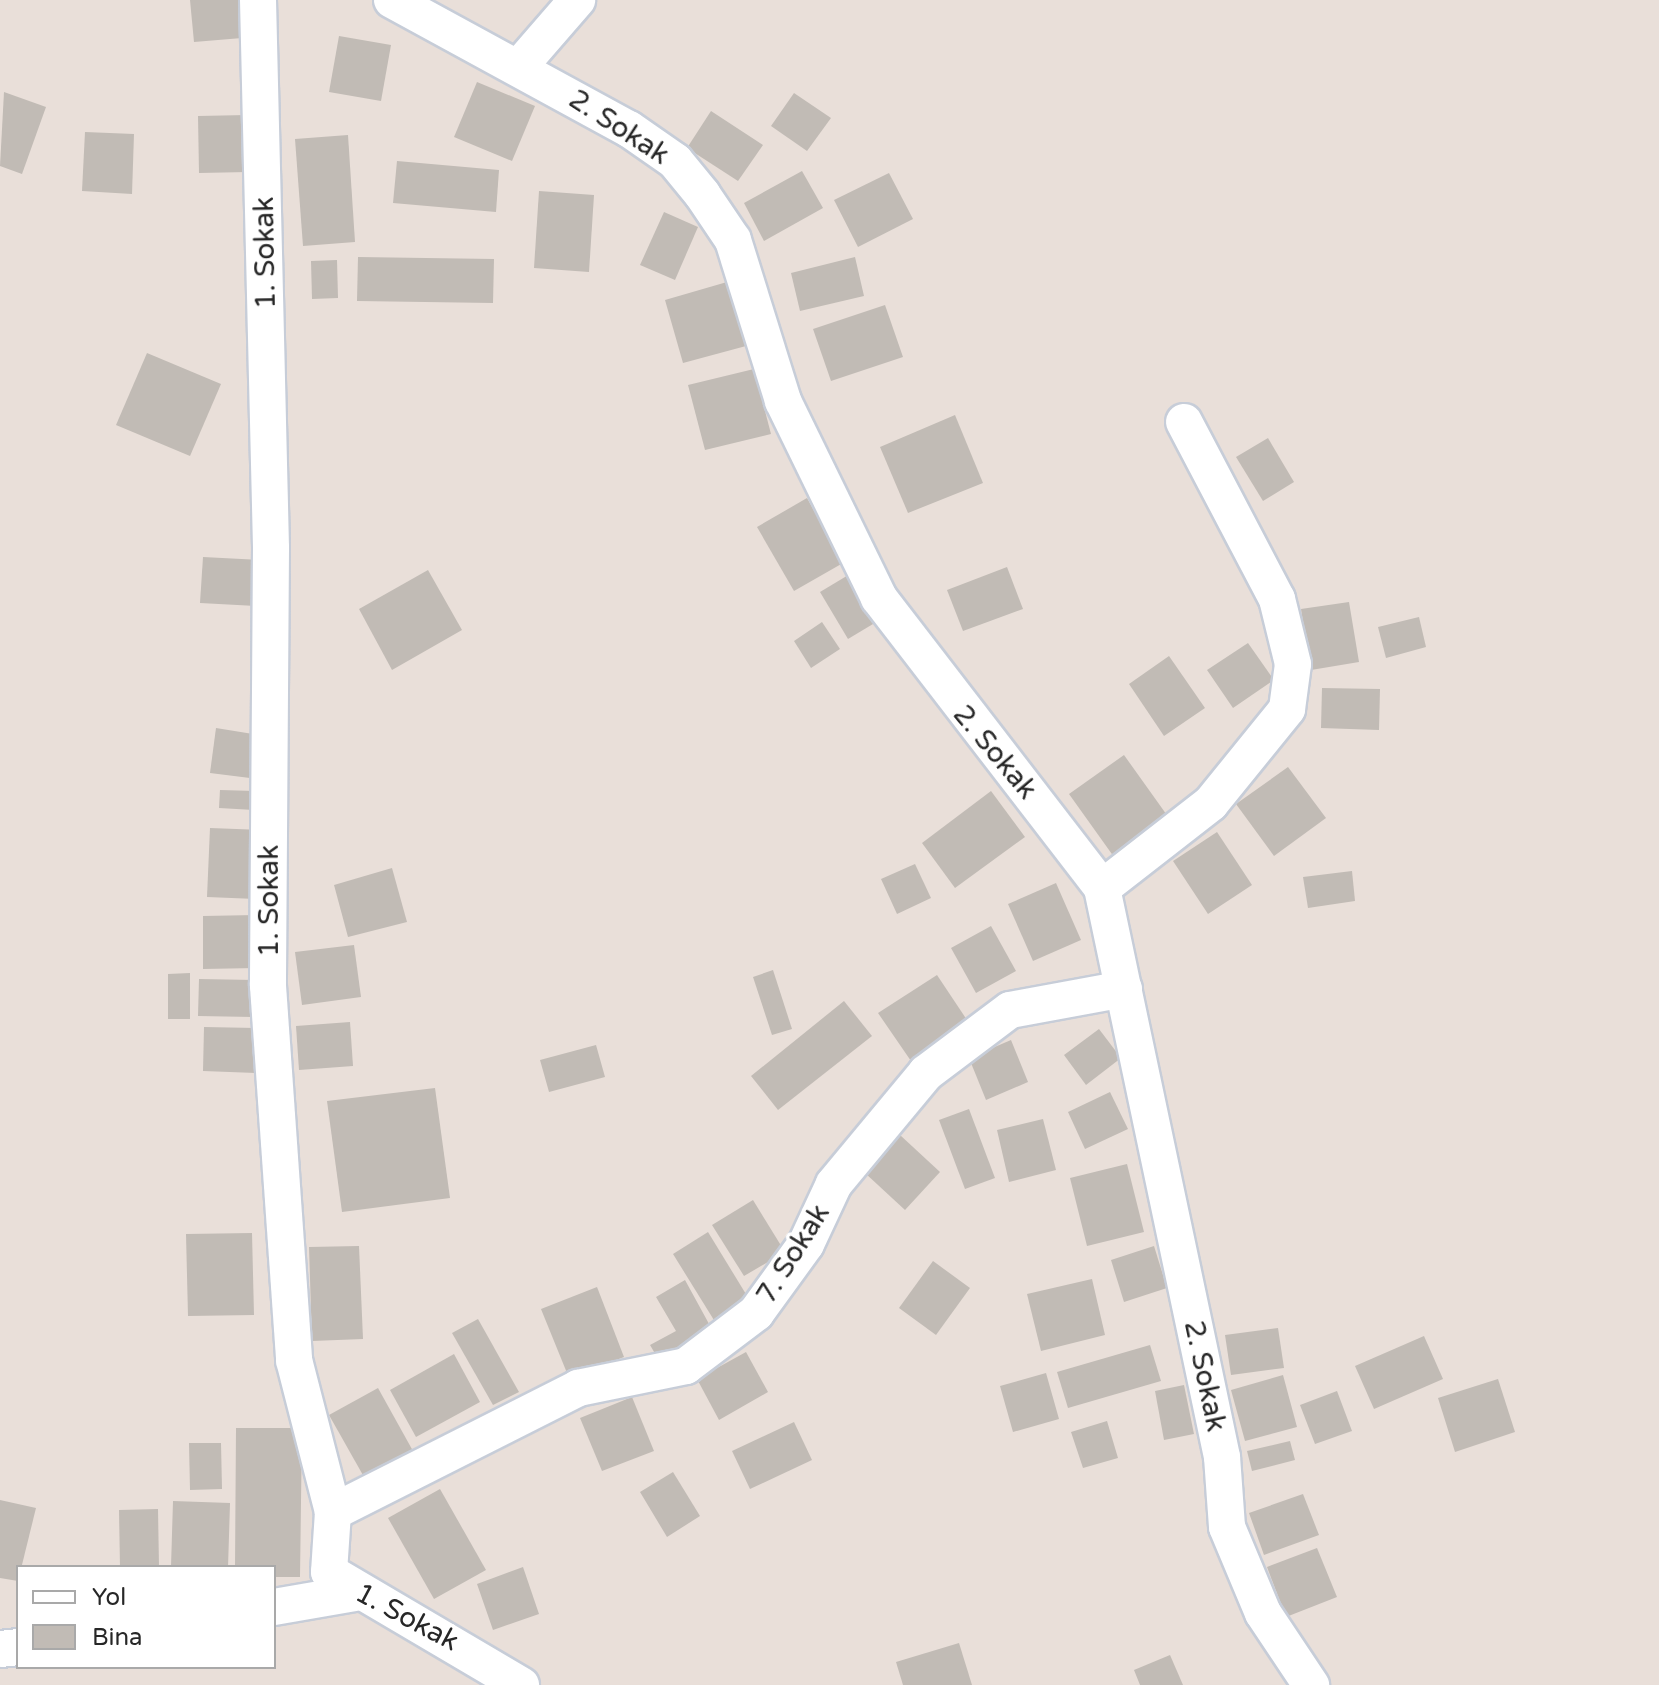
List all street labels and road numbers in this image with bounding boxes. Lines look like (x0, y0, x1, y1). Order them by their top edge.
street label: 2. Sokak (563, 82, 675, 172)
street label: 1. Sokak (247, 197, 283, 309)
street label: 2. Sokak (946, 698, 1044, 806)
street label: 1. Sokak (252, 845, 286, 957)
street label: 7. Sokak (749, 1198, 837, 1310)
street label: 2. Sokak (1177, 1318, 1233, 1434)
street label: 1. Sokak (349, 1576, 465, 1658)

